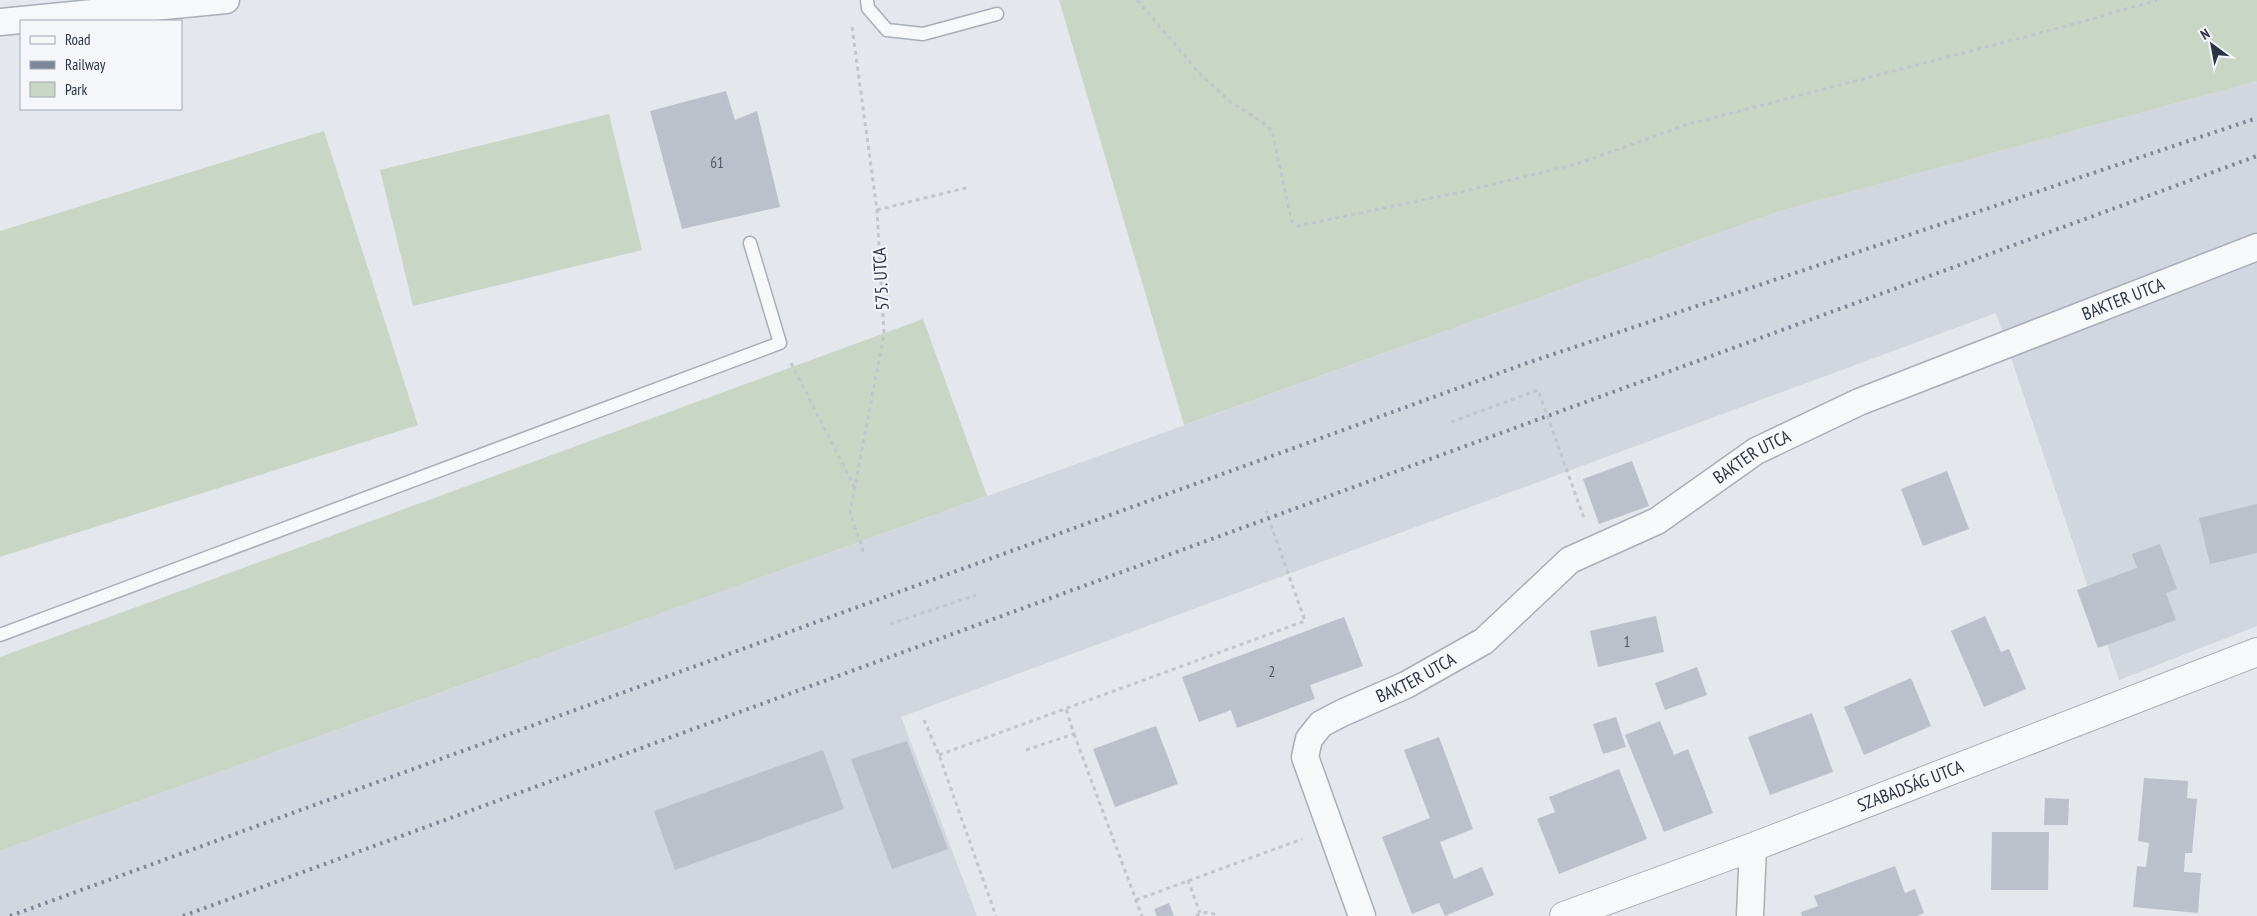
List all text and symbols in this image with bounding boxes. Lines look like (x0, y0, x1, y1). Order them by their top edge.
legend (20, 20, 182, 110)
north arrow (2187, 20, 2237, 70)
text: N (2197, 24, 2213, 44)
text: Road (65, 30, 91, 49)
text: Railway (65, 55, 106, 74)
text: Park (65, 80, 87, 99)
house number: 61 (710, 153, 724, 172)
street label: 575. UTCA (867, 246, 894, 311)
street label: BAKTER UTCA (2078, 272, 2168, 325)
street label: BAKTER UTCA (1708, 424, 1795, 489)
house number: 1 (1624, 632, 1630, 651)
street label: BAKTER UTCA (1372, 647, 1460, 708)
house number: 2 (1269, 662, 1275, 681)
street label: SZABADSÁG UTCA (1854, 755, 1967, 817)

